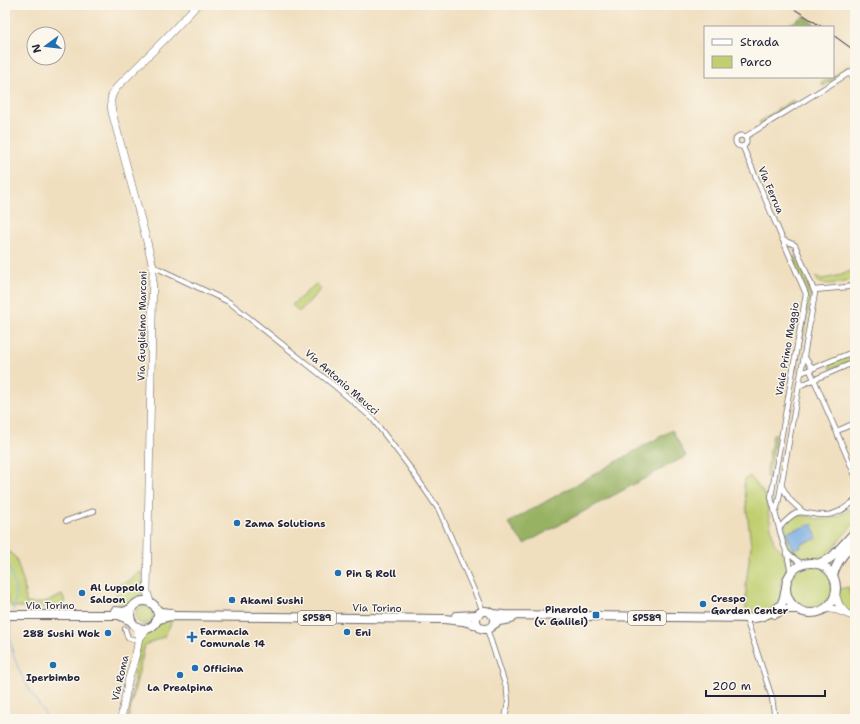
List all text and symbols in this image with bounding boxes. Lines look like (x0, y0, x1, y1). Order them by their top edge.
north arrow (26, 26, 66, 66)
legend (704, 26, 834, 78)
text: Strada (740, 34, 780, 50)
text: N (28, 42, 45, 55)
text: Parco (740, 54, 772, 70)
street label: Via Ferrua (755, 164, 787, 216)
street label: Via Guglielmo Marconi (135, 271, 149, 381)
street label: Viale Primo Maggio (772, 301, 802, 397)
street label: Via Antonio Meucci (302, 346, 382, 418)
place label: Zama Solutions (245, 517, 326, 530)
marker: Zama Solutions (232, 518, 242, 528)
place label: Pin & Roll (346, 567, 397, 580)
marker: Pin & Roll (333, 568, 343, 578)
place label: Al Luppolo Saloon (90, 581, 145, 606)
marker: Al Luppolo Saloon (77, 588, 87, 598)
place label: Crespo Garden Center (711, 592, 789, 617)
place label: Akami Sushi (240, 594, 303, 607)
marker: Akami Sushi (227, 595, 237, 605)
street label: Via Torino (25, 599, 75, 612)
marker: Crespo Garden Center (698, 599, 708, 609)
street label: Via Torino (352, 601, 402, 615)
place label: Pinerolo (v. Galilei) (534, 603, 588, 628)
marker: Pinerolo (v. Galilei) (591, 610, 601, 620)
road number: SP589 (298, 611, 336, 625)
road number: SP589 (628, 611, 666, 625)
place label: Farmacia Comunale 14 (200, 625, 265, 650)
place label: Eni (355, 626, 371, 639)
place label: 288 Sushi Wok (23, 627, 100, 640)
marker: Eni (342, 627, 352, 637)
marker: 288 Sushi Wok (103, 628, 113, 638)
marker: Farmacia Comunale 14 (187, 632, 197, 642)
street label: Via Roma (108, 653, 132, 702)
marker: Iperbimbo (48, 660, 58, 670)
place label: Officina (203, 662, 244, 675)
marker: Officina (190, 663, 200, 673)
marker: La Prealpina (175, 670, 185, 680)
place label: Iperbimbo (26, 671, 80, 684)
scale bar (706, 672, 825, 698)
text: 200 m (712, 678, 751, 694)
place label: La Prealpina (147, 681, 213, 694)

